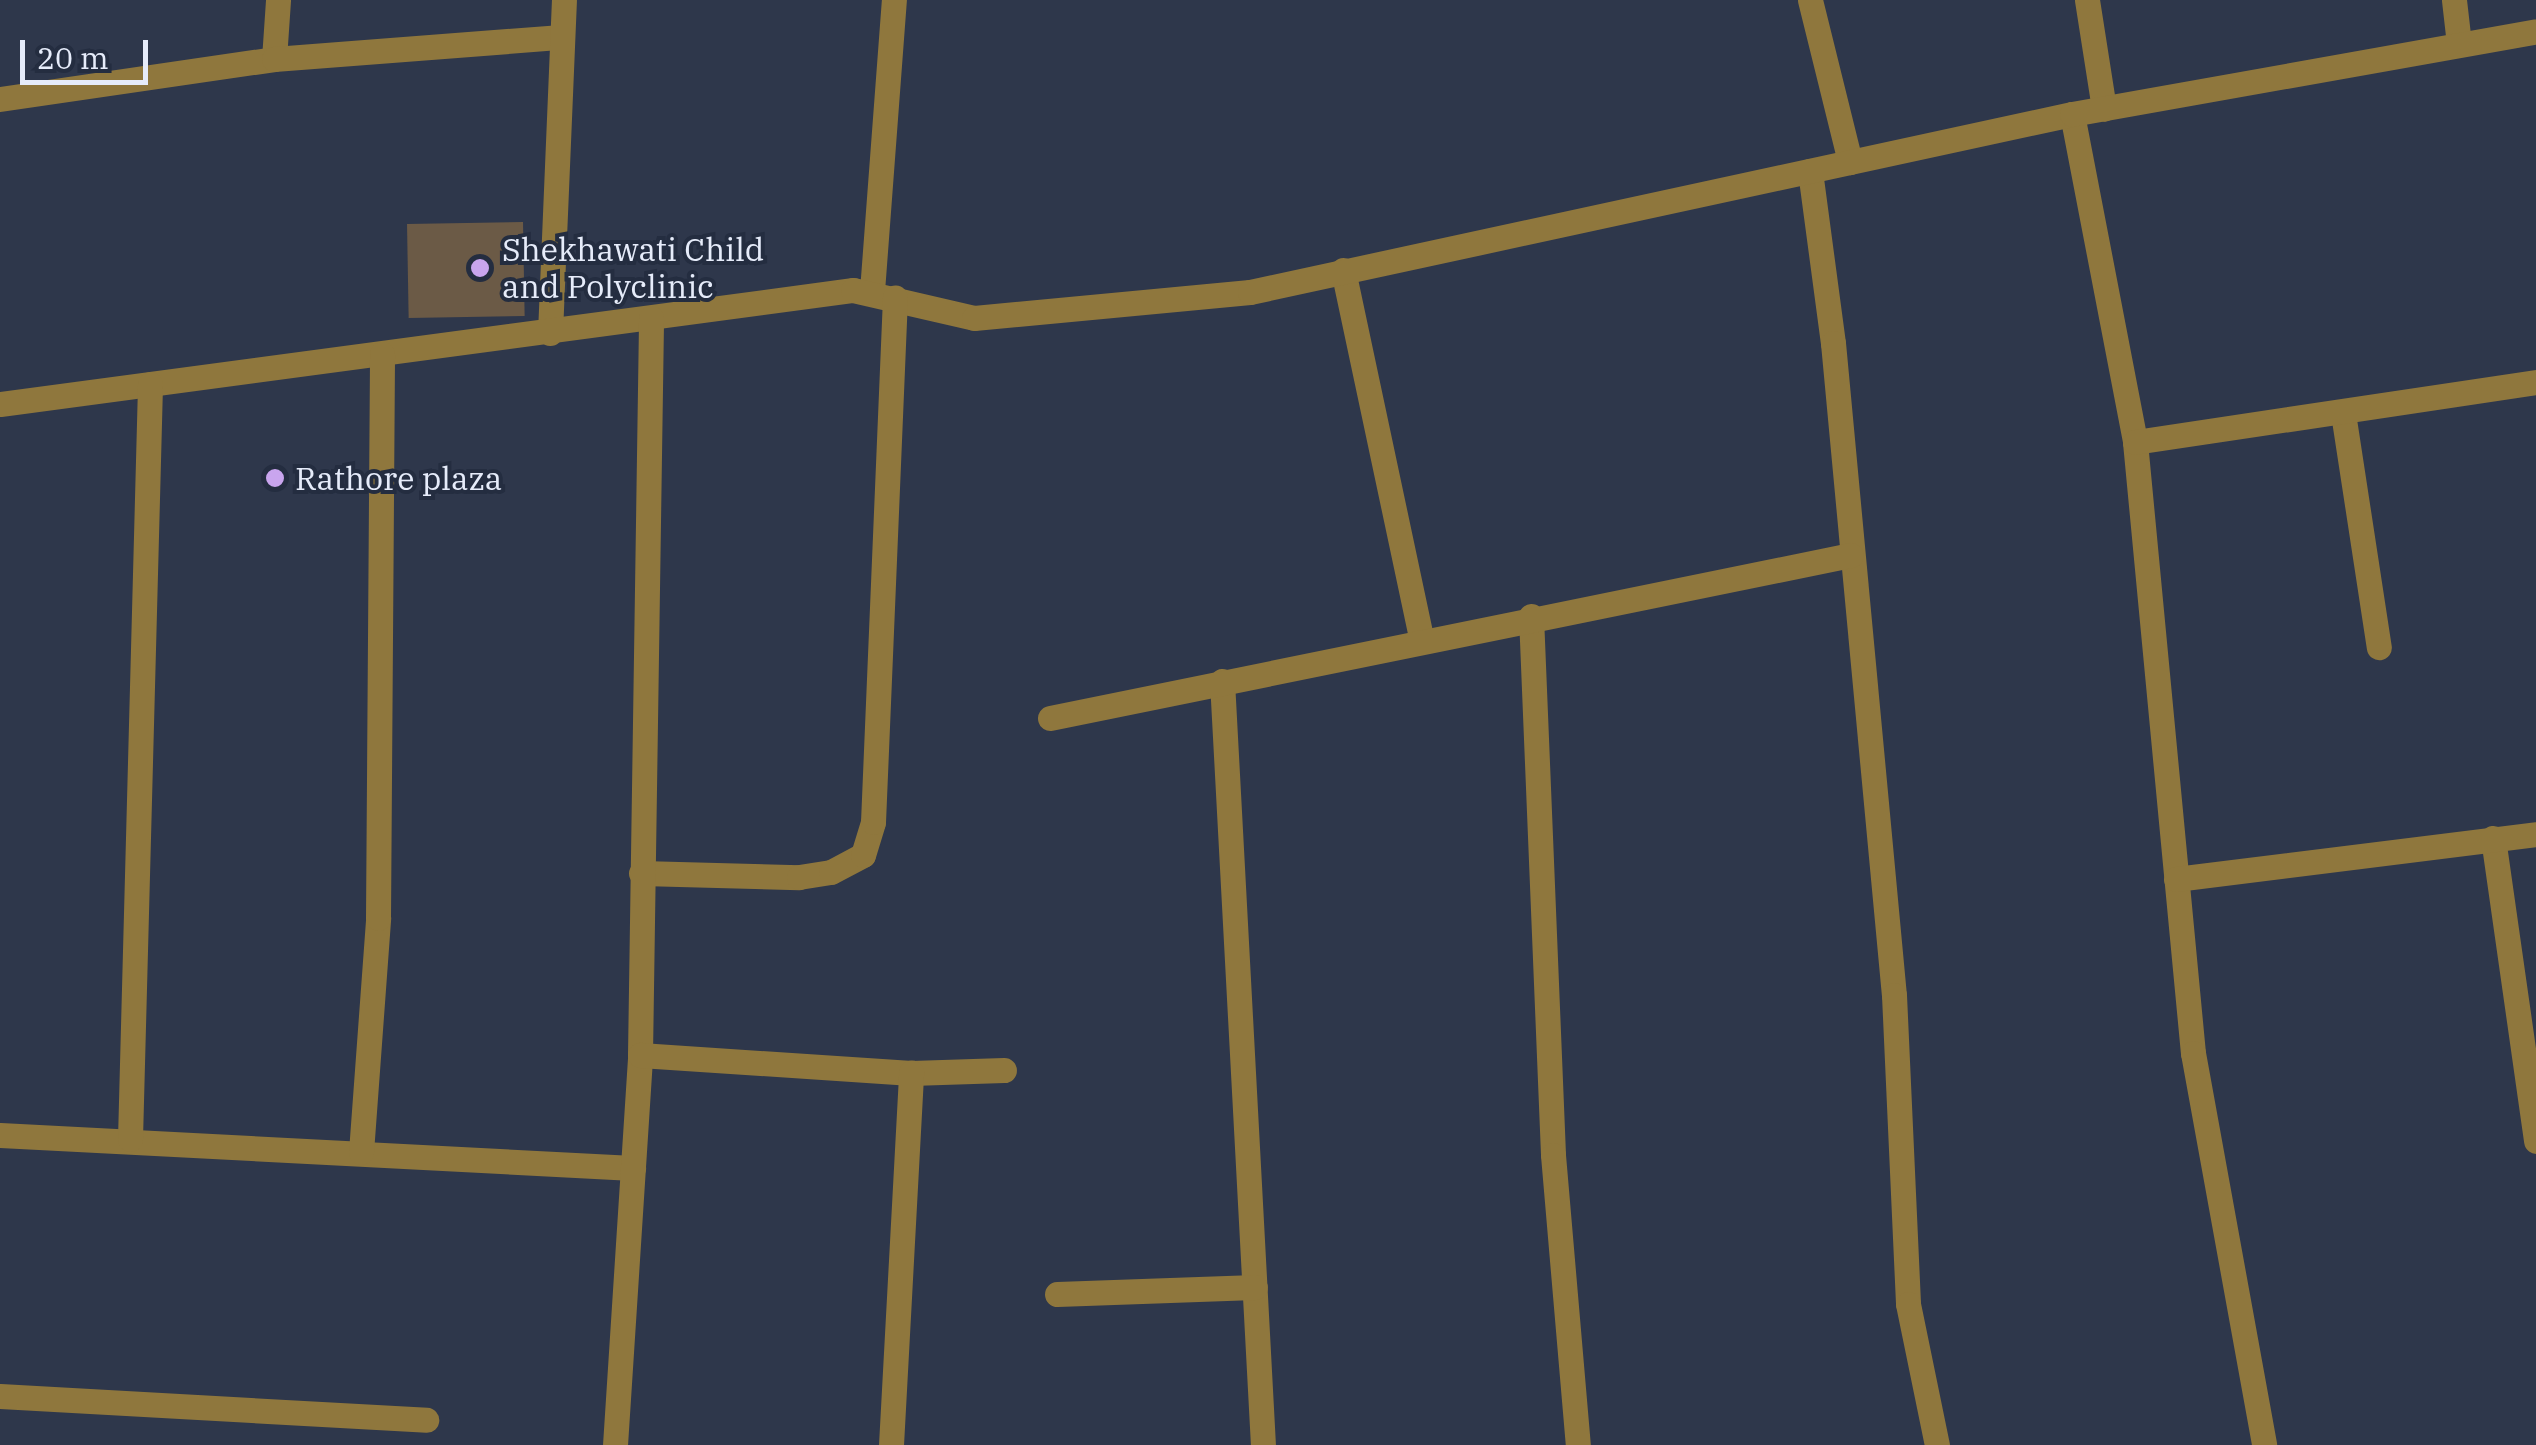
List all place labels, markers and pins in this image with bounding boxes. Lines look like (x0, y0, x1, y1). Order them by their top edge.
place label: Shekhawati Child and Polyclinic (502, 231, 764, 306)
marker: Shekhawati Child and Polyclinic (467, 255, 493, 281)
place label: Rathore plaza (295, 459, 502, 497)
marker: Rathore plaza (264, 467, 286, 489)

